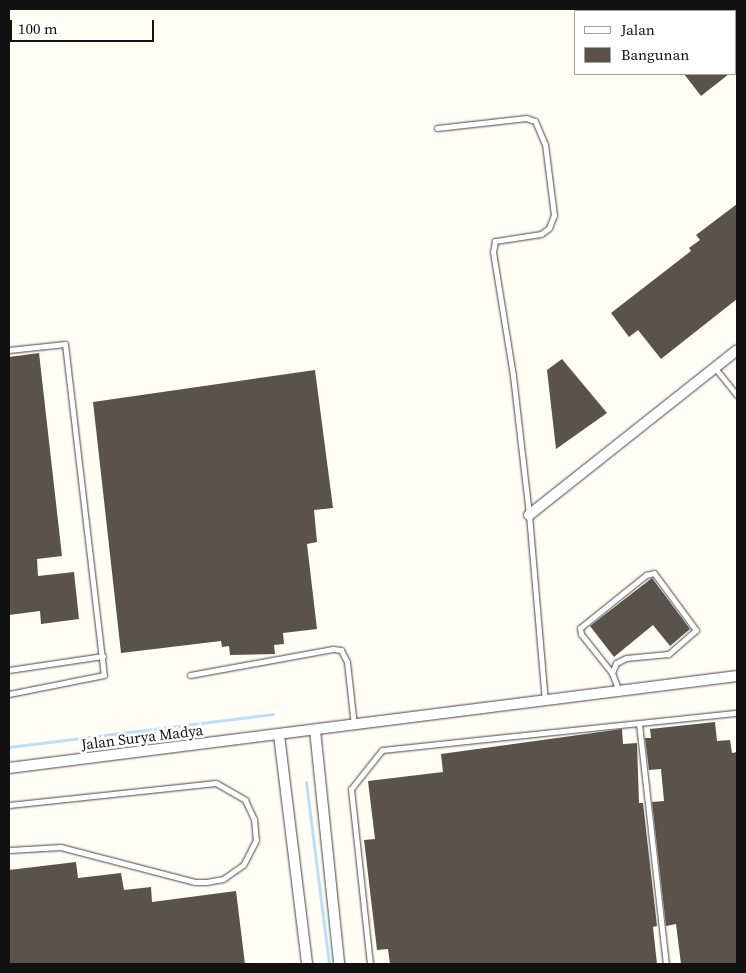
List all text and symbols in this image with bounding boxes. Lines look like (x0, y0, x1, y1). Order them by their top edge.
scale bar (12, 10, 156, 42)
legend (574, 10, 736, 75)
text: 100 m (18, 18, 58, 39)
text: Jalan (621, 19, 655, 40)
text: Bangunan (621, 44, 689, 65)
street label: Jalan Surya Madya (80, 721, 204, 753)

